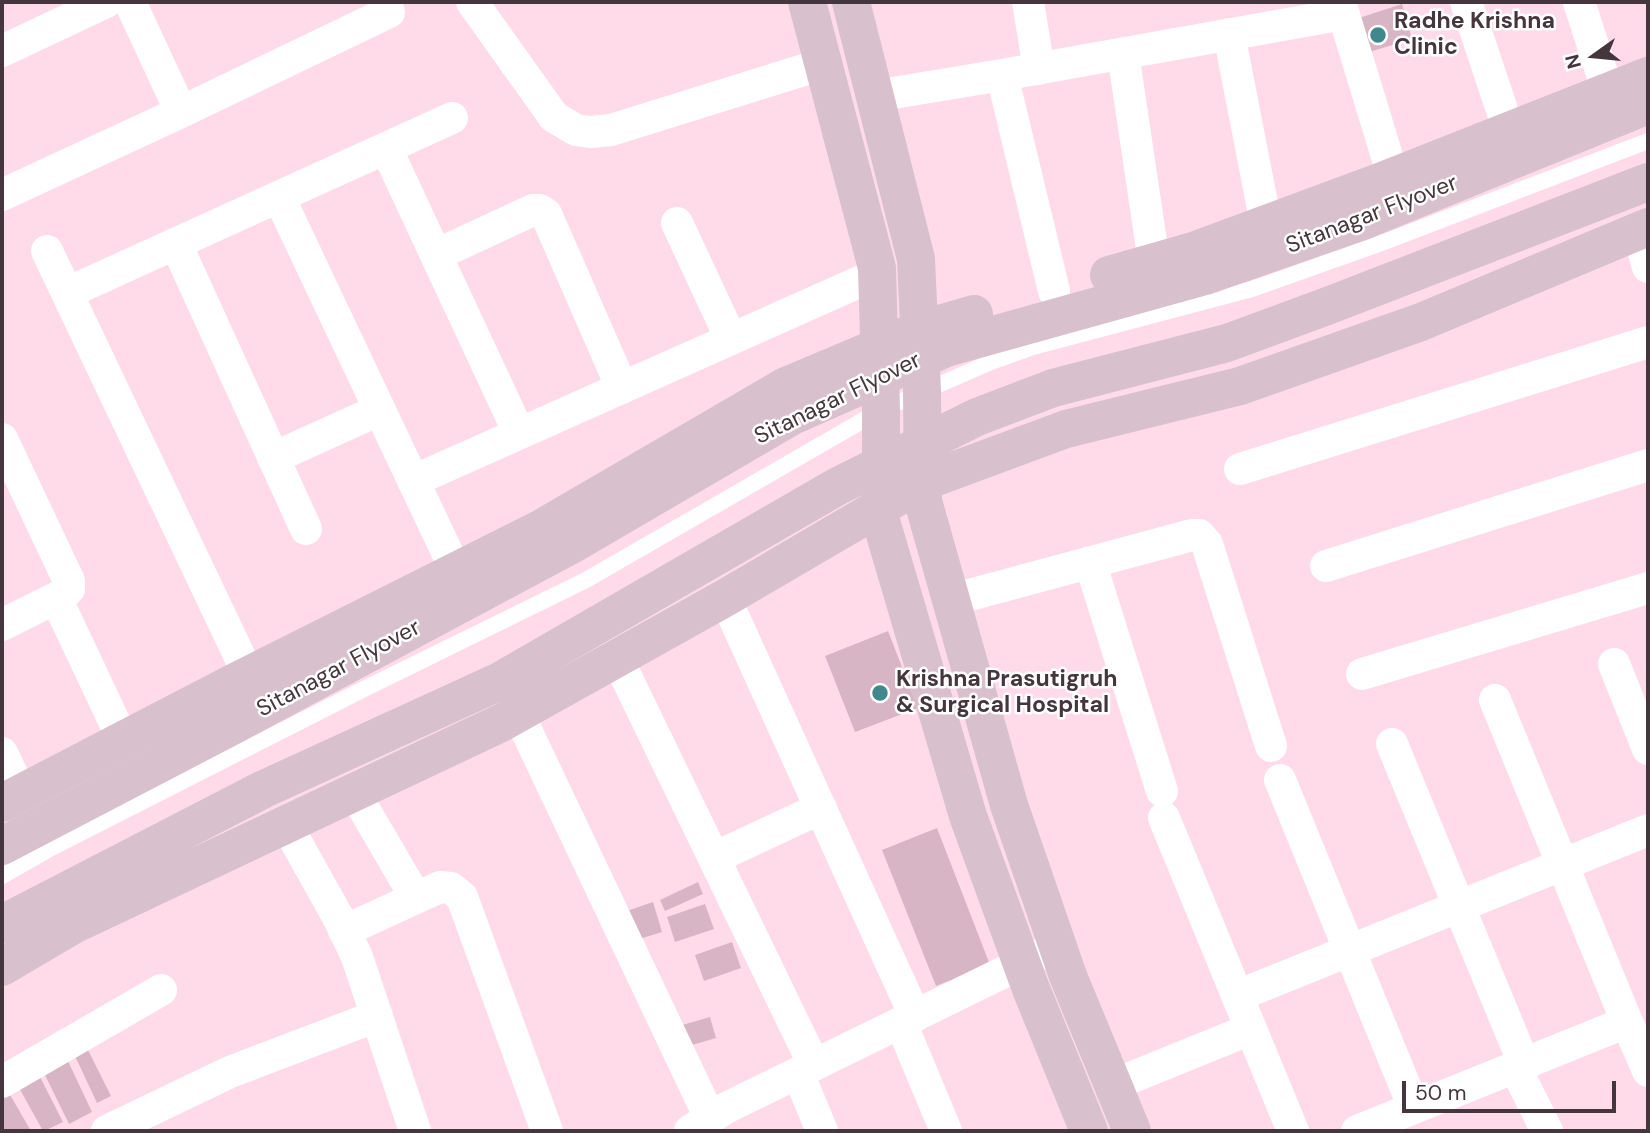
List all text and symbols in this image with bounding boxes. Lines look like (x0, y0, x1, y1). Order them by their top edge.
place label: Radhe Krishna Clinic (1394, 8, 1555, 62)
north arrow (1559, 21, 1629, 91)
marker: Radhe Krishna Clinic (1368, 25, 1388, 45)
text: N (1559, 52, 1587, 72)
street label: Sitanagar Flyover (1282, 170, 1462, 260)
street label: Sitanagar Flyover (750, 347, 926, 451)
street label: Sitanagar Flyover (252, 614, 426, 724)
place label: Krishna Prasutigruh & Surgical Hospital (896, 666, 1117, 720)
marker: Krishna Prasutigruh & Surgical Hospital (870, 683, 890, 703)
scale bar (1405, 1066, 1618, 1110)
text: 50 m (1415, 1079, 1466, 1107)

